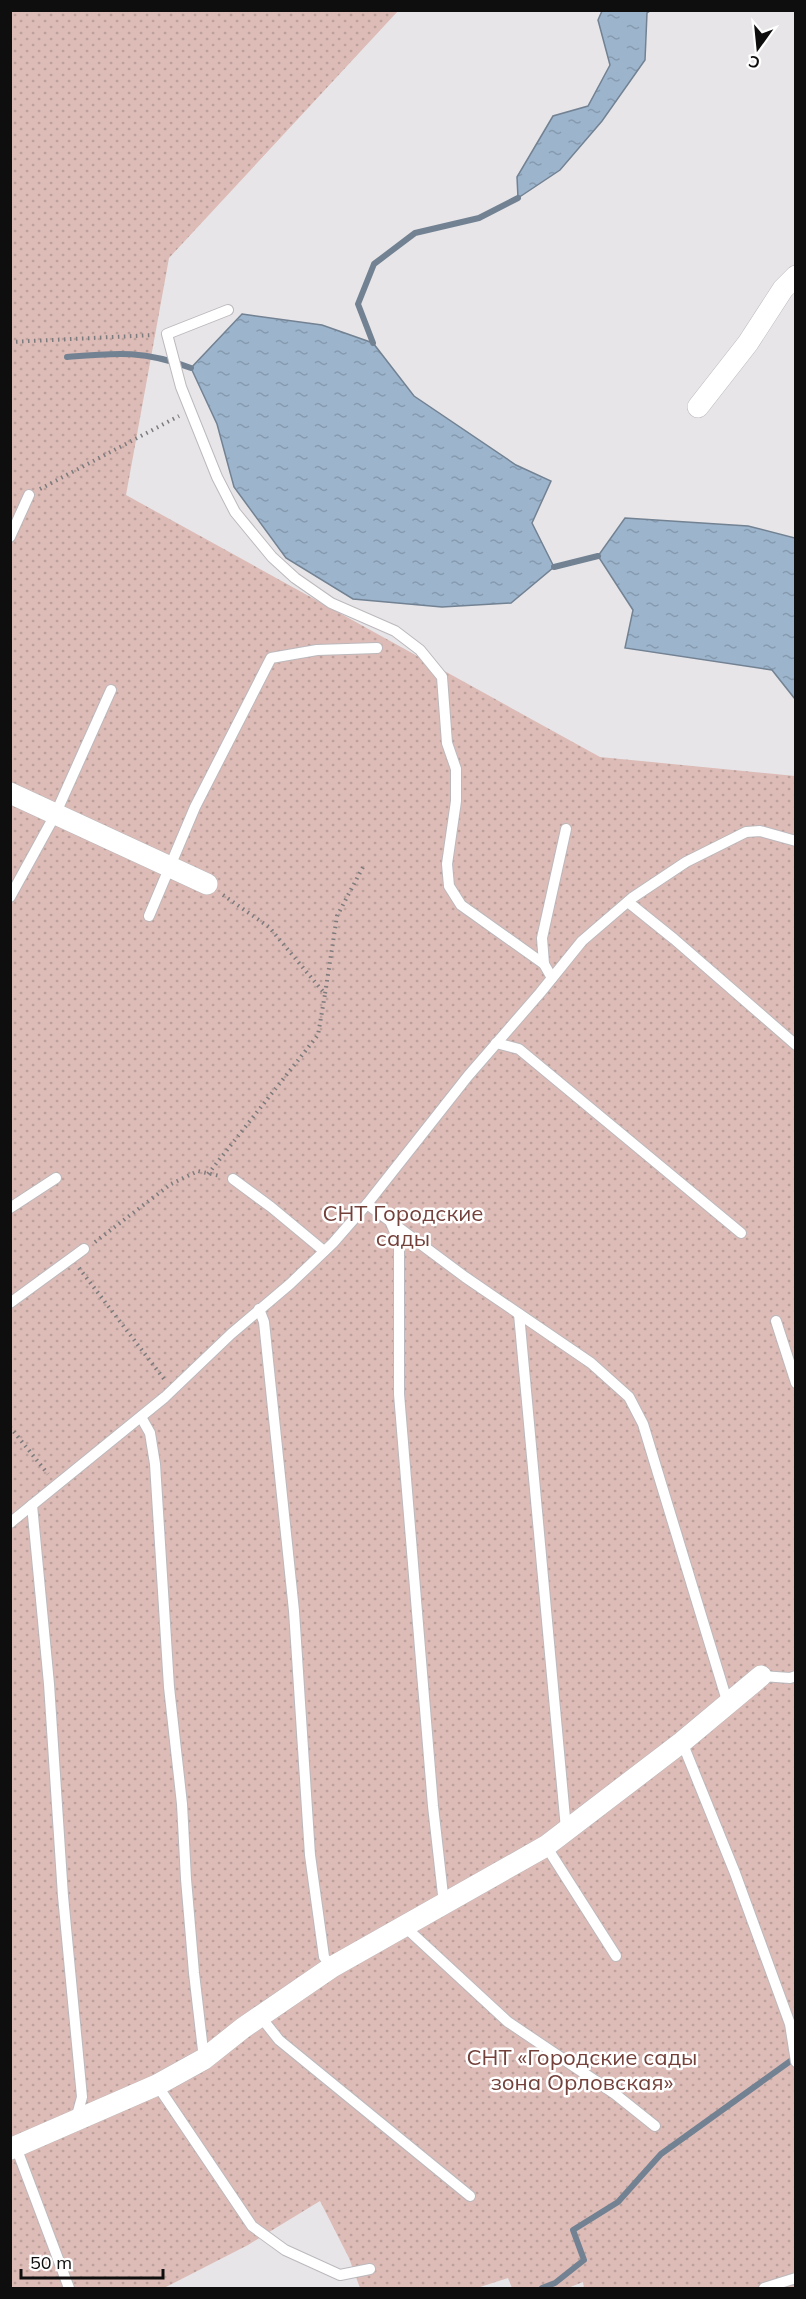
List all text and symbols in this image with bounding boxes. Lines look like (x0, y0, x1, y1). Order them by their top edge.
north arrow (728, 18, 788, 78)
text: С (746, 51, 762, 74)
park label: СНТ Городские сады (322, 1199, 484, 1252)
park label: СНТ «Городские сады зона Орловская» (467, 2043, 697, 2096)
scale bar (21, 2242, 164, 2280)
text: 50 m (30, 2251, 72, 2274)

